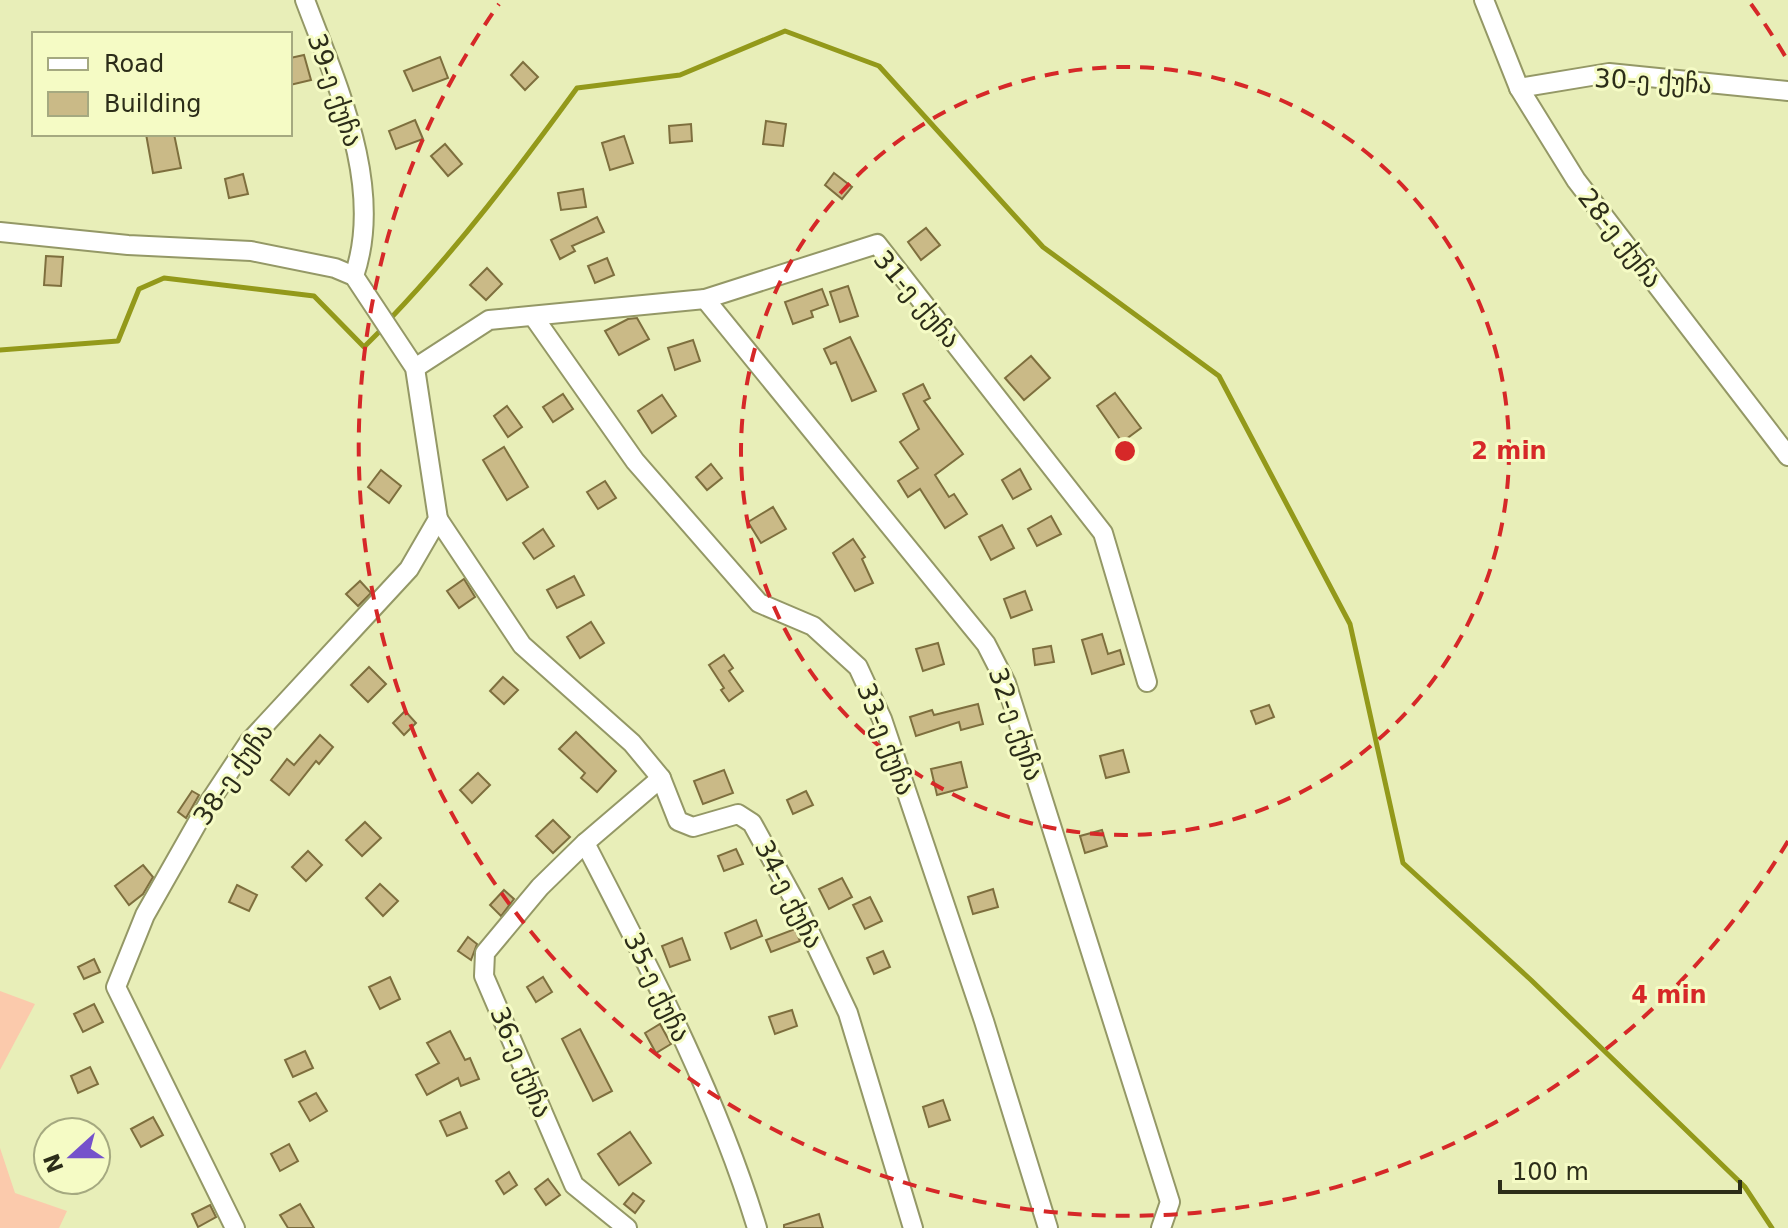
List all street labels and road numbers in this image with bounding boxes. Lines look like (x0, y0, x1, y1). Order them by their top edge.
street label: 39-ე ქუჩა (302, 30, 368, 150)
street label: 30-ე ქუჩა (1593, 63, 1713, 99)
street label: 28-ე ქუჩა (1572, 182, 1668, 294)
street label: 31-ე ქუჩა (868, 244, 966, 354)
street label: 32-ე ქუჩა (983, 664, 1049, 784)
street label: 33-ე ქუჩა (851, 679, 921, 799)
street label: 38-ე ქუჩა (187, 717, 279, 831)
street label: 34-ე ქუჩა (749, 835, 829, 953)
street label: 35-ე ქუჩა (618, 928, 696, 1046)
street label: 36-ე ქუჩა (484, 1002, 558, 1122)

